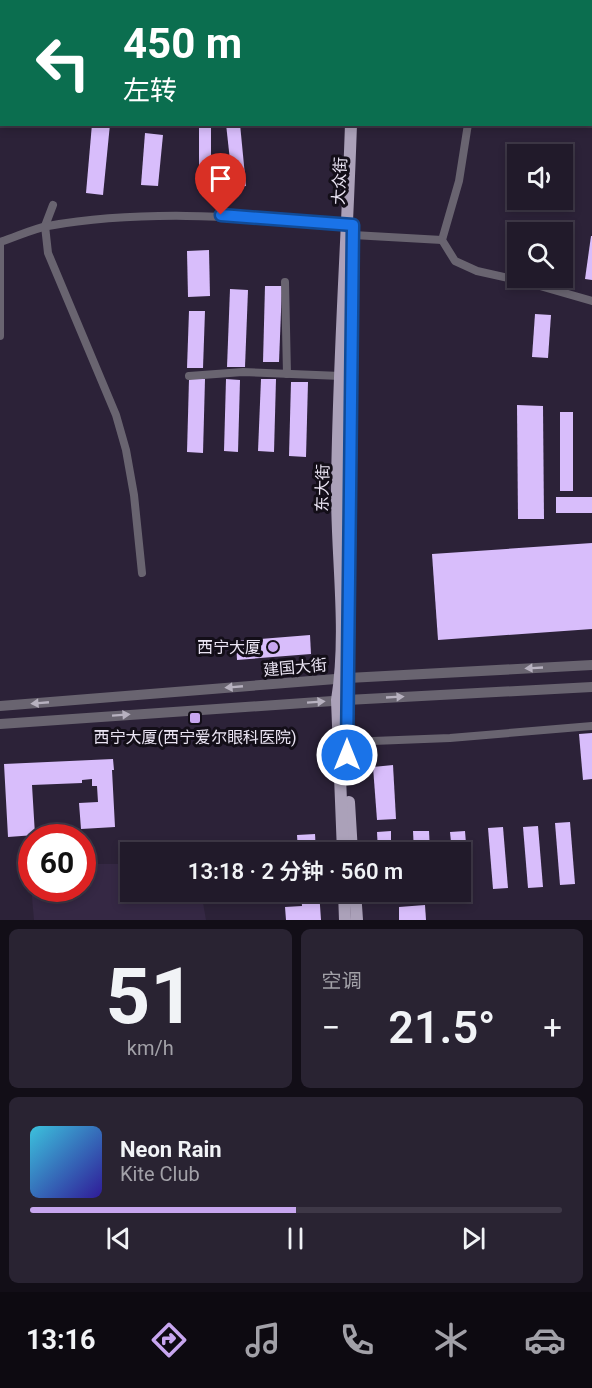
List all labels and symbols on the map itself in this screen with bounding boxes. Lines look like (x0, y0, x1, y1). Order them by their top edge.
pin (195, 153, 246, 215)
street label: 大众街 (329, 157, 350, 205)
street label: 东大街 (313, 464, 332, 512)
place label: 西宁大厦 (197, 638, 261, 657)
marker: 西宁大厦 (266, 640, 280, 654)
street label: 建国大街 (262, 655, 328, 680)
one-way arrow (524, 664, 543, 673)
one-way arrow (225, 682, 244, 692)
one-way arrow (386, 692, 405, 702)
one-way arrow (306, 697, 325, 706)
one-way arrow (30, 698, 49, 708)
one-way arrow (112, 711, 131, 720)
marker: 西宁大厦(西宁爱尔眼科医院) (188, 711, 202, 725)
position arrow (315, 723, 379, 787)
place label: 西宁大厦(西宁爱尔眼科医院) (93, 728, 297, 747)
speed limit sign: 60 (18, 824, 96, 902)

